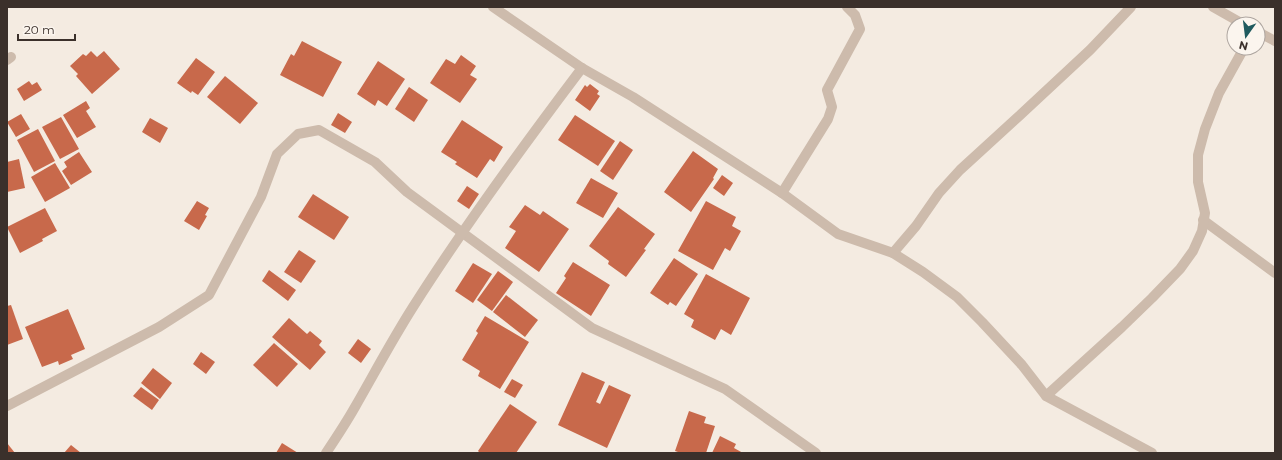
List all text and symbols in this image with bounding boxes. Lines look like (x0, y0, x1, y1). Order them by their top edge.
scale bar (18, 16, 75, 42)
north arrow (1226, 16, 1266, 56)
text: 20 m (24, 22, 55, 37)
text: N (1238, 38, 1250, 54)

